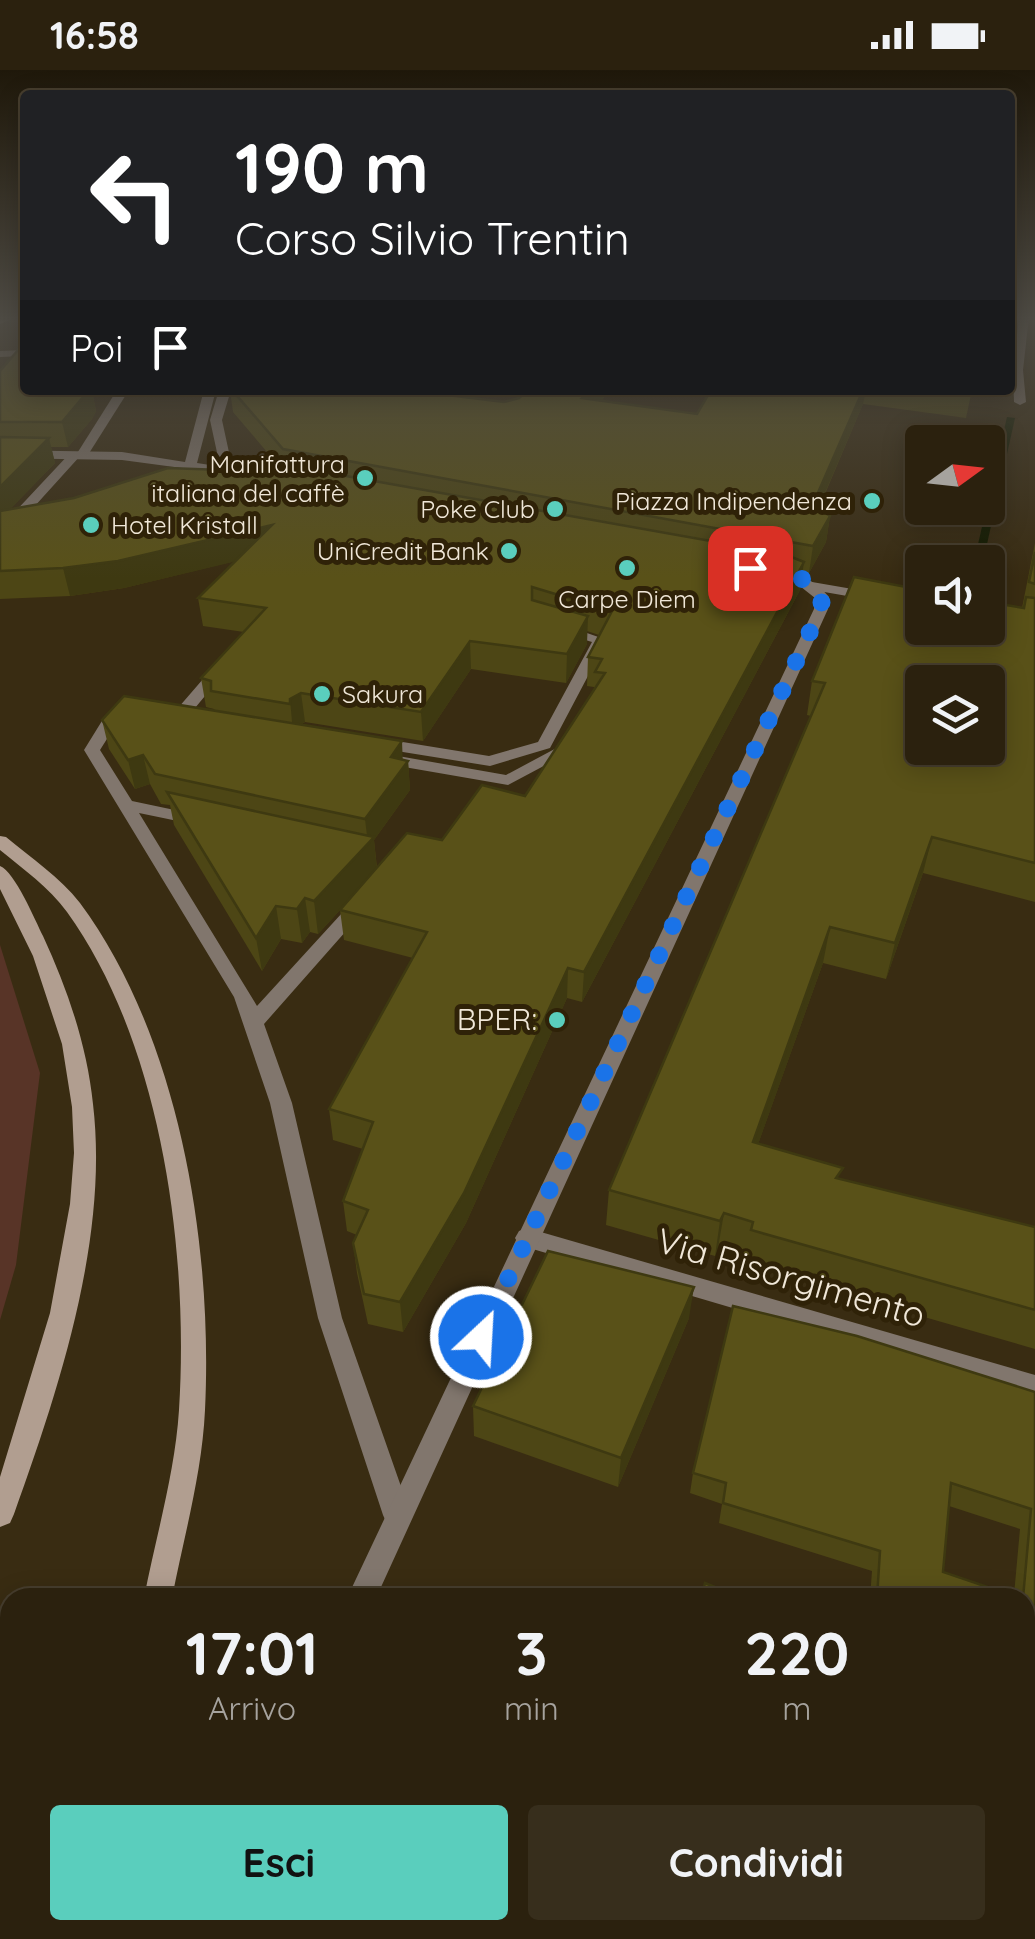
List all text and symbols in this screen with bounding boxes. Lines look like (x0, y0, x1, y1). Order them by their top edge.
text: 16:58 (50, 11, 139, 59)
text: 190 m (235, 123, 429, 211)
icon: left (70, 130, 200, 260)
text: Corso Silvio Trentin (235, 210, 630, 266)
icon: arrive (143, 320, 198, 375)
text: Poi (70, 324, 123, 372)
north arrow (905, 425, 1005, 525)
map controls (905, 425, 1005, 765)
place label: Manifattura italiana del caffè (151, 448, 345, 508)
marker: Manifattura italiana del caffè (354, 467, 376, 489)
place label: Piazza Indipendenza (615, 485, 852, 516)
marker: Piazza Indipendenza (861, 490, 883, 512)
place label: Poke Club (420, 493, 535, 524)
marker: Poke Club (544, 498, 566, 520)
place label: Hotel Kristall (111, 509, 258, 540)
marker: Hotel Kristall (80, 514, 102, 536)
pin (708, 526, 793, 611)
place label: UniCredit Bank (317, 535, 489, 566)
marker: UniCredit Bank (498, 540, 520, 562)
icon: arrive (723, 541, 778, 596)
button: sound (905, 545, 1005, 645)
marker: Carpe Diem (616, 557, 638, 579)
place label: Carpe Diem (558, 583, 696, 614)
button: layers (905, 665, 1005, 765)
place label: Sakura (342, 678, 423, 709)
marker: Sakura (311, 683, 333, 705)
place label: BPER: (457, 1000, 537, 1038)
marker: BPER: (546, 1009, 568, 1031)
street label: Via Risorgimento (652, 1218, 931, 1336)
position arrow (429, 1285, 533, 1389)
text: 17:01 (186, 1615, 318, 1690)
text: 3 (515, 1615, 547, 1690)
text: 220 (744, 1615, 849, 1690)
text: Arrivo (208, 1688, 296, 1728)
text: min (504, 1688, 559, 1728)
text: m (782, 1688, 811, 1728)
button: Esci (50, 1805, 508, 1920)
button: Condividi (528, 1805, 985, 1920)

